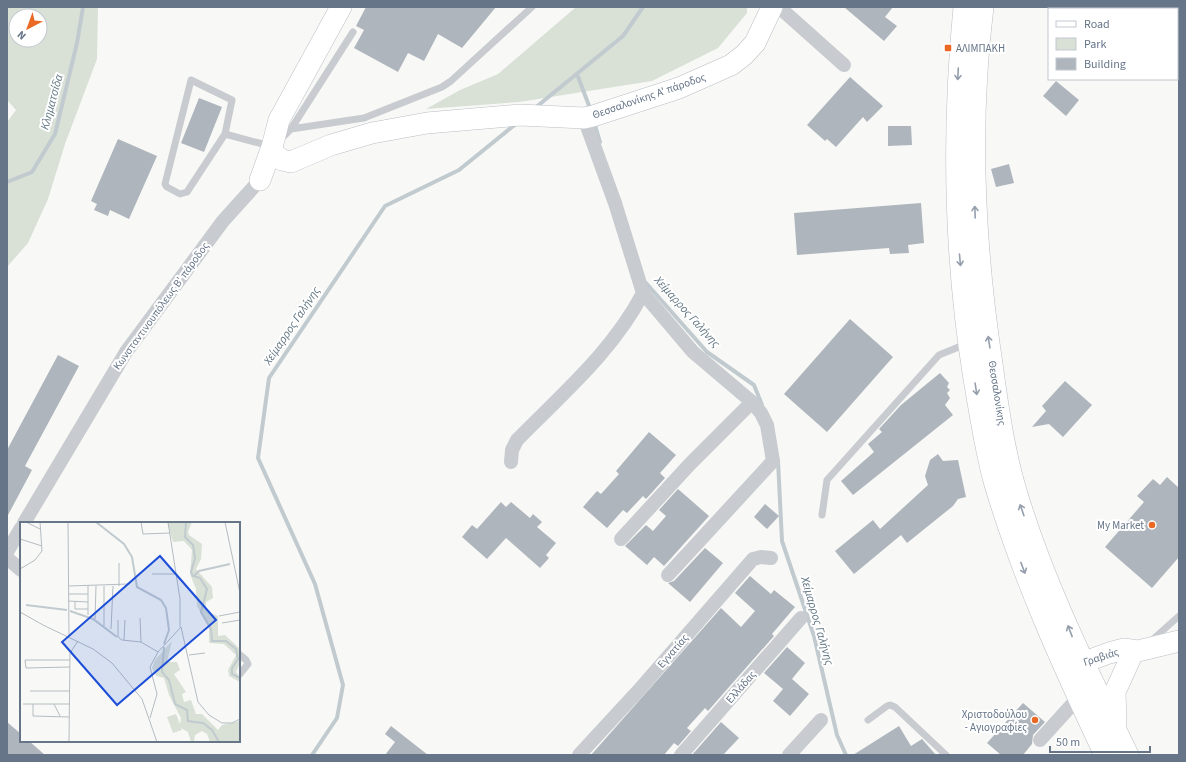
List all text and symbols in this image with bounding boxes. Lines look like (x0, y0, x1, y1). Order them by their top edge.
north arrow (8, 8, 48, 48)
legend (1048, 8, 1178, 80)
text: Road (1084, 16, 1110, 33)
text: N (14, 27, 29, 43)
text: Park (1084, 36, 1106, 53)
place label: ΑΛΙΜΠΑΚΗ (956, 41, 1005, 56)
marker: ΑΛΙΜΠΑΚΗ (943, 43, 953, 53)
text: Building (1084, 56, 1126, 73)
one-way arrow (955, 67, 962, 80)
street label: Θεσσαλονίκης Α' πάροδος (590, 69, 708, 122)
water label: Κληματσίδα (36, 72, 68, 132)
one-way arrow (971, 206, 979, 219)
street label: Κωνσταντινουπόλεως Β' πάροδος (110, 239, 213, 373)
one-way arrow (956, 253, 963, 266)
water label: Χείμαρρος Γαλήνης (649, 272, 724, 352)
water label: Χείμαρρος Γαλήνης (259, 283, 325, 369)
one-way arrow (985, 336, 993, 349)
street label: Θεσσαλονίκης (984, 360, 1010, 427)
one-way arrow (972, 382, 980, 395)
one-way arrow (1018, 504, 1025, 517)
place label: My Market (1097, 518, 1144, 533)
marker: My Market (1147, 520, 1157, 530)
inset map (20, 522, 240, 742)
one-way arrow (1020, 561, 1028, 573)
water label: Χείμαρρος Γαλήνης (796, 574, 838, 668)
one-way arrow (1065, 625, 1073, 637)
street label: Εγνατίας (654, 631, 692, 671)
street label: Γραβιάς (1081, 644, 1121, 670)
street label: Ελλάδας (723, 667, 760, 707)
place label: Χριστοδούλου - Αγιογραφίες (962, 707, 1027, 735)
marker: Χριστοδούλου - Αγιογραφίες (1030, 715, 1040, 725)
scale bar (1050, 728, 1150, 754)
text: 50 m (1056, 734, 1080, 751)

